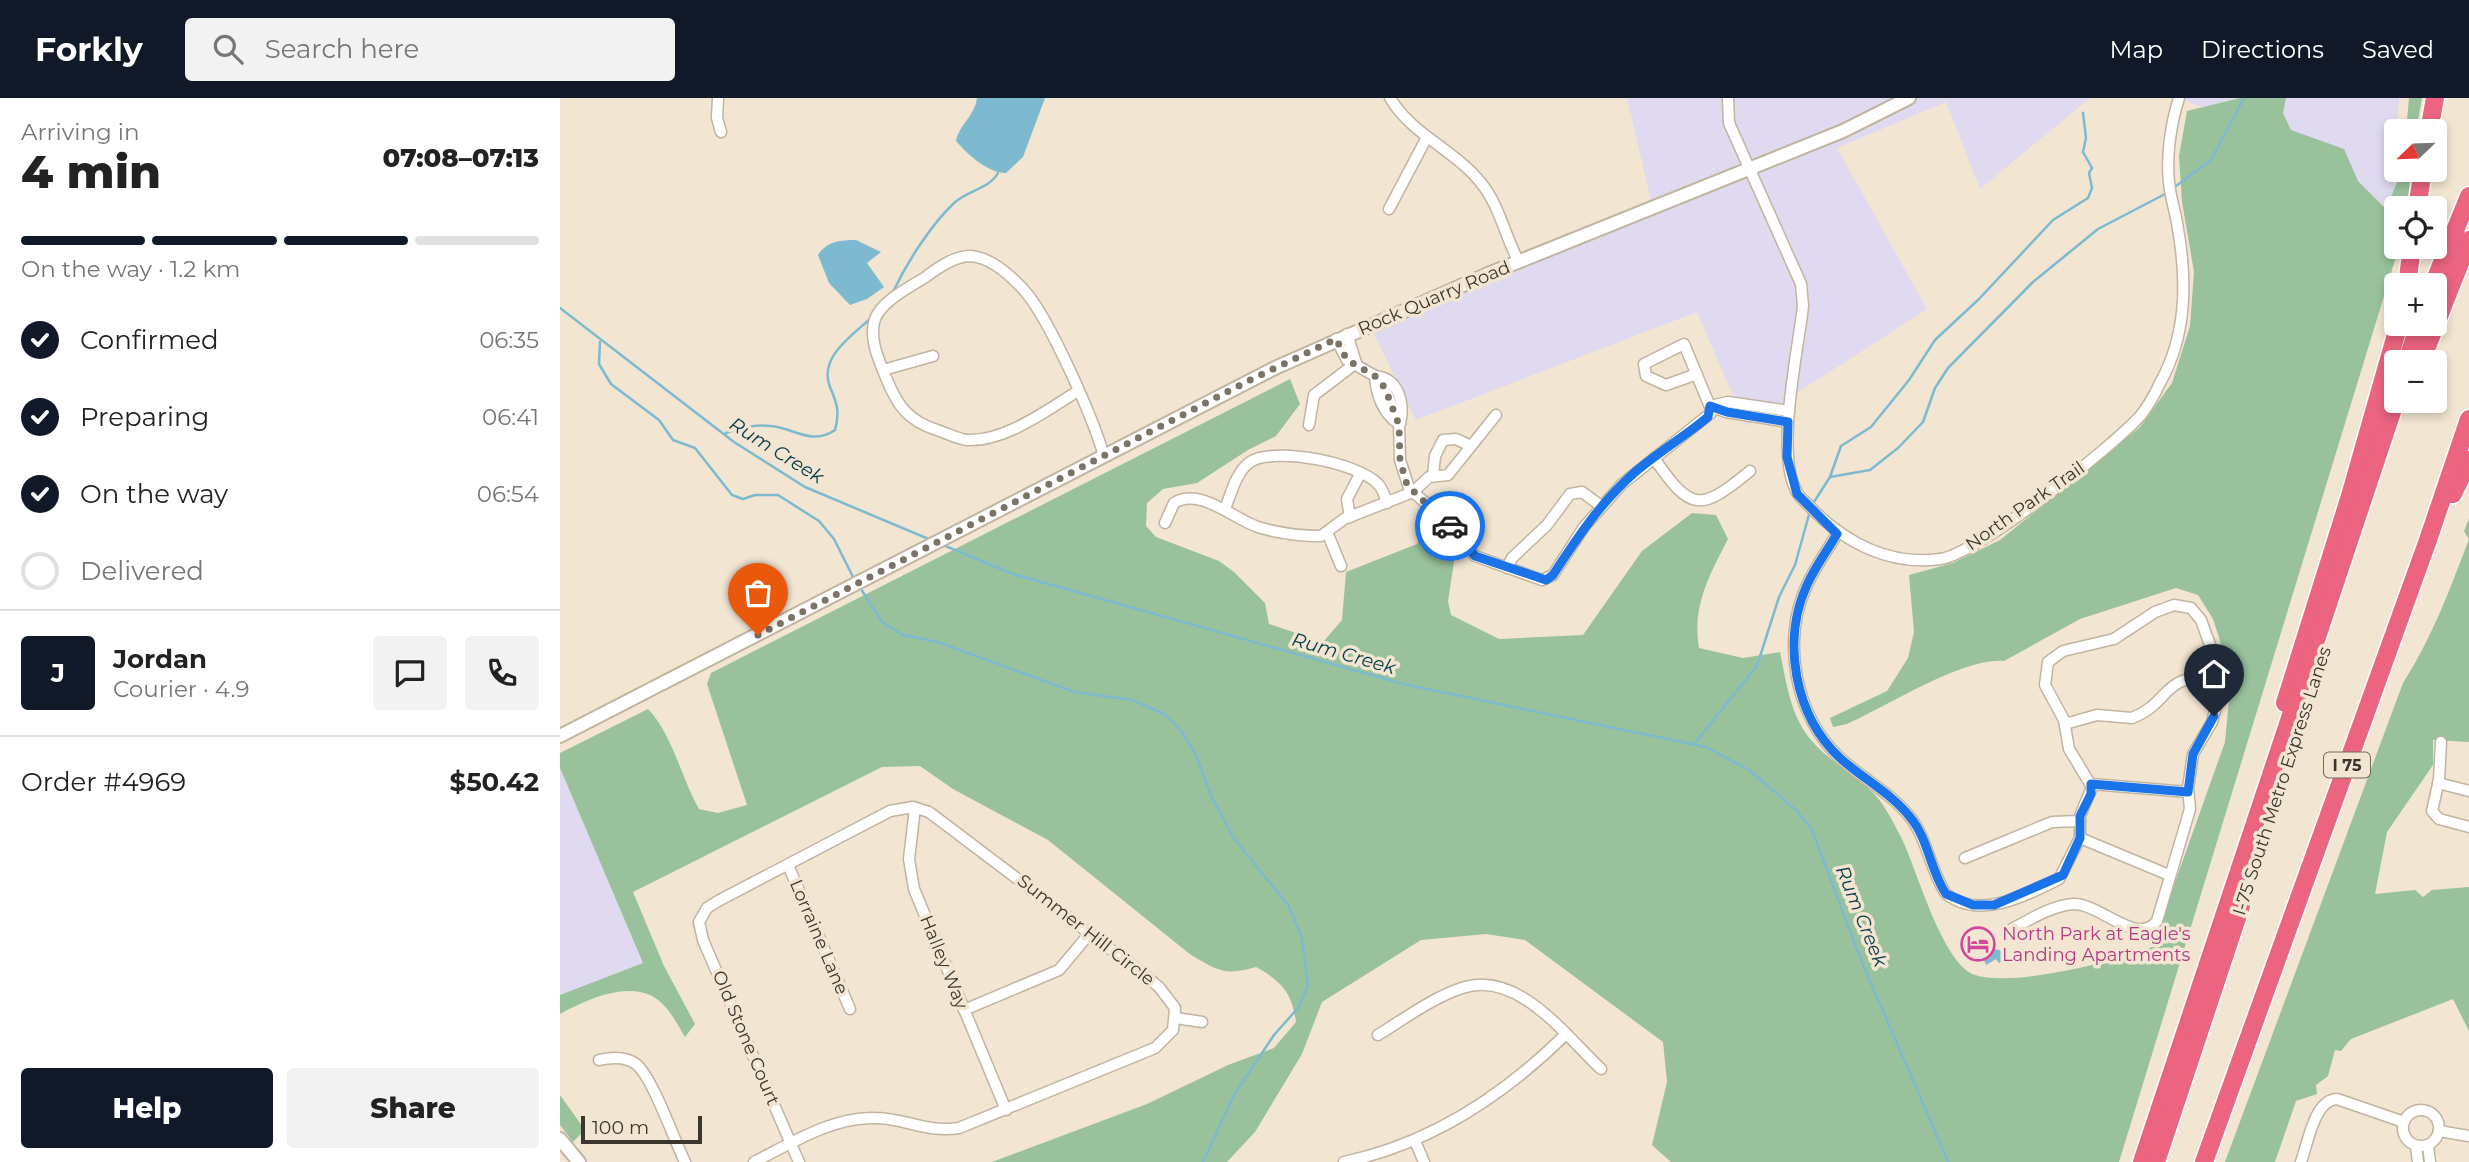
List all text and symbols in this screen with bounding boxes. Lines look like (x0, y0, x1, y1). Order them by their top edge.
search box (185, 18, 675, 81)
text: Forkly (35, 29, 143, 69)
icon: search (209, 30, 247, 68)
text: Search here (265, 33, 419, 65)
text: Map (2110, 35, 2163, 64)
text: Directions (2201, 35, 2324, 64)
text: Saved (2362, 35, 2434, 64)
text: Arriving in (21, 118, 140, 146)
north arrow (2384, 119, 2446, 182)
map controls (2384, 119, 2447, 413)
text: 07:08–07:13 (382, 142, 539, 174)
text: 4 min (21, 143, 161, 200)
button: locate (2384, 196, 2447, 259)
text: On the way · 1.2 km (21, 255, 240, 283)
street label: Rock Quarry Road (1355, 256, 1513, 340)
button: + (2384, 273, 2447, 336)
icon: check (21, 321, 59, 359)
text: Confirmed (80, 324, 219, 356)
text: 06:35 (479, 326, 539, 354)
button: − (2384, 350, 2447, 413)
icon: check (21, 398, 59, 436)
text: Preparing (80, 401, 209, 433)
text: 06:41 (482, 403, 539, 431)
water label: Rum Creek (725, 412, 829, 489)
street label: North Park Trail (1961, 457, 2089, 555)
icon: check (21, 475, 59, 513)
text: On the way (80, 478, 228, 510)
text: 06:54 (477, 480, 539, 508)
courier (1415, 491, 1485, 561)
icon: car (1431, 507, 1469, 545)
text: Delivered (80, 555, 204, 587)
pin (728, 563, 788, 635)
icon: bag (739, 574, 777, 612)
water label: Rum Creek (1289, 628, 1399, 679)
button: chat (373, 636, 447, 710)
button: phone (465, 636, 539, 710)
text: Jordan (113, 643, 207, 675)
pin (2184, 644, 2244, 716)
street label: I-75 South Metro Express Lanes (2228, 644, 2336, 918)
icon: home (2195, 655, 2233, 693)
text: J (51, 657, 65, 689)
text: Courier · 4.9 (113, 675, 249, 703)
road number: I 75 (2324, 752, 2370, 778)
text: Order #4969 (21, 766, 186, 798)
text: $50.42 (450, 766, 539, 798)
water label: Rum Creek (1831, 862, 1892, 971)
street label: Summer Hill Circle (1013, 870, 1159, 991)
street label: Lorraine Lane (785, 876, 853, 998)
street label: Halley Way (915, 912, 973, 1012)
place label: North Park at Eagle's Landing Apartments (2002, 923, 2191, 966)
hotel icon: North Park at Eagle's Landing Apartments (1959, 925, 1997, 963)
street label: Old Stone Court (708, 967, 784, 1109)
button: Help (21, 1068, 273, 1148)
button: Share (287, 1068, 539, 1148)
scale bar (581, 1113, 702, 1145)
text: 100 m (592, 1116, 649, 1139)

